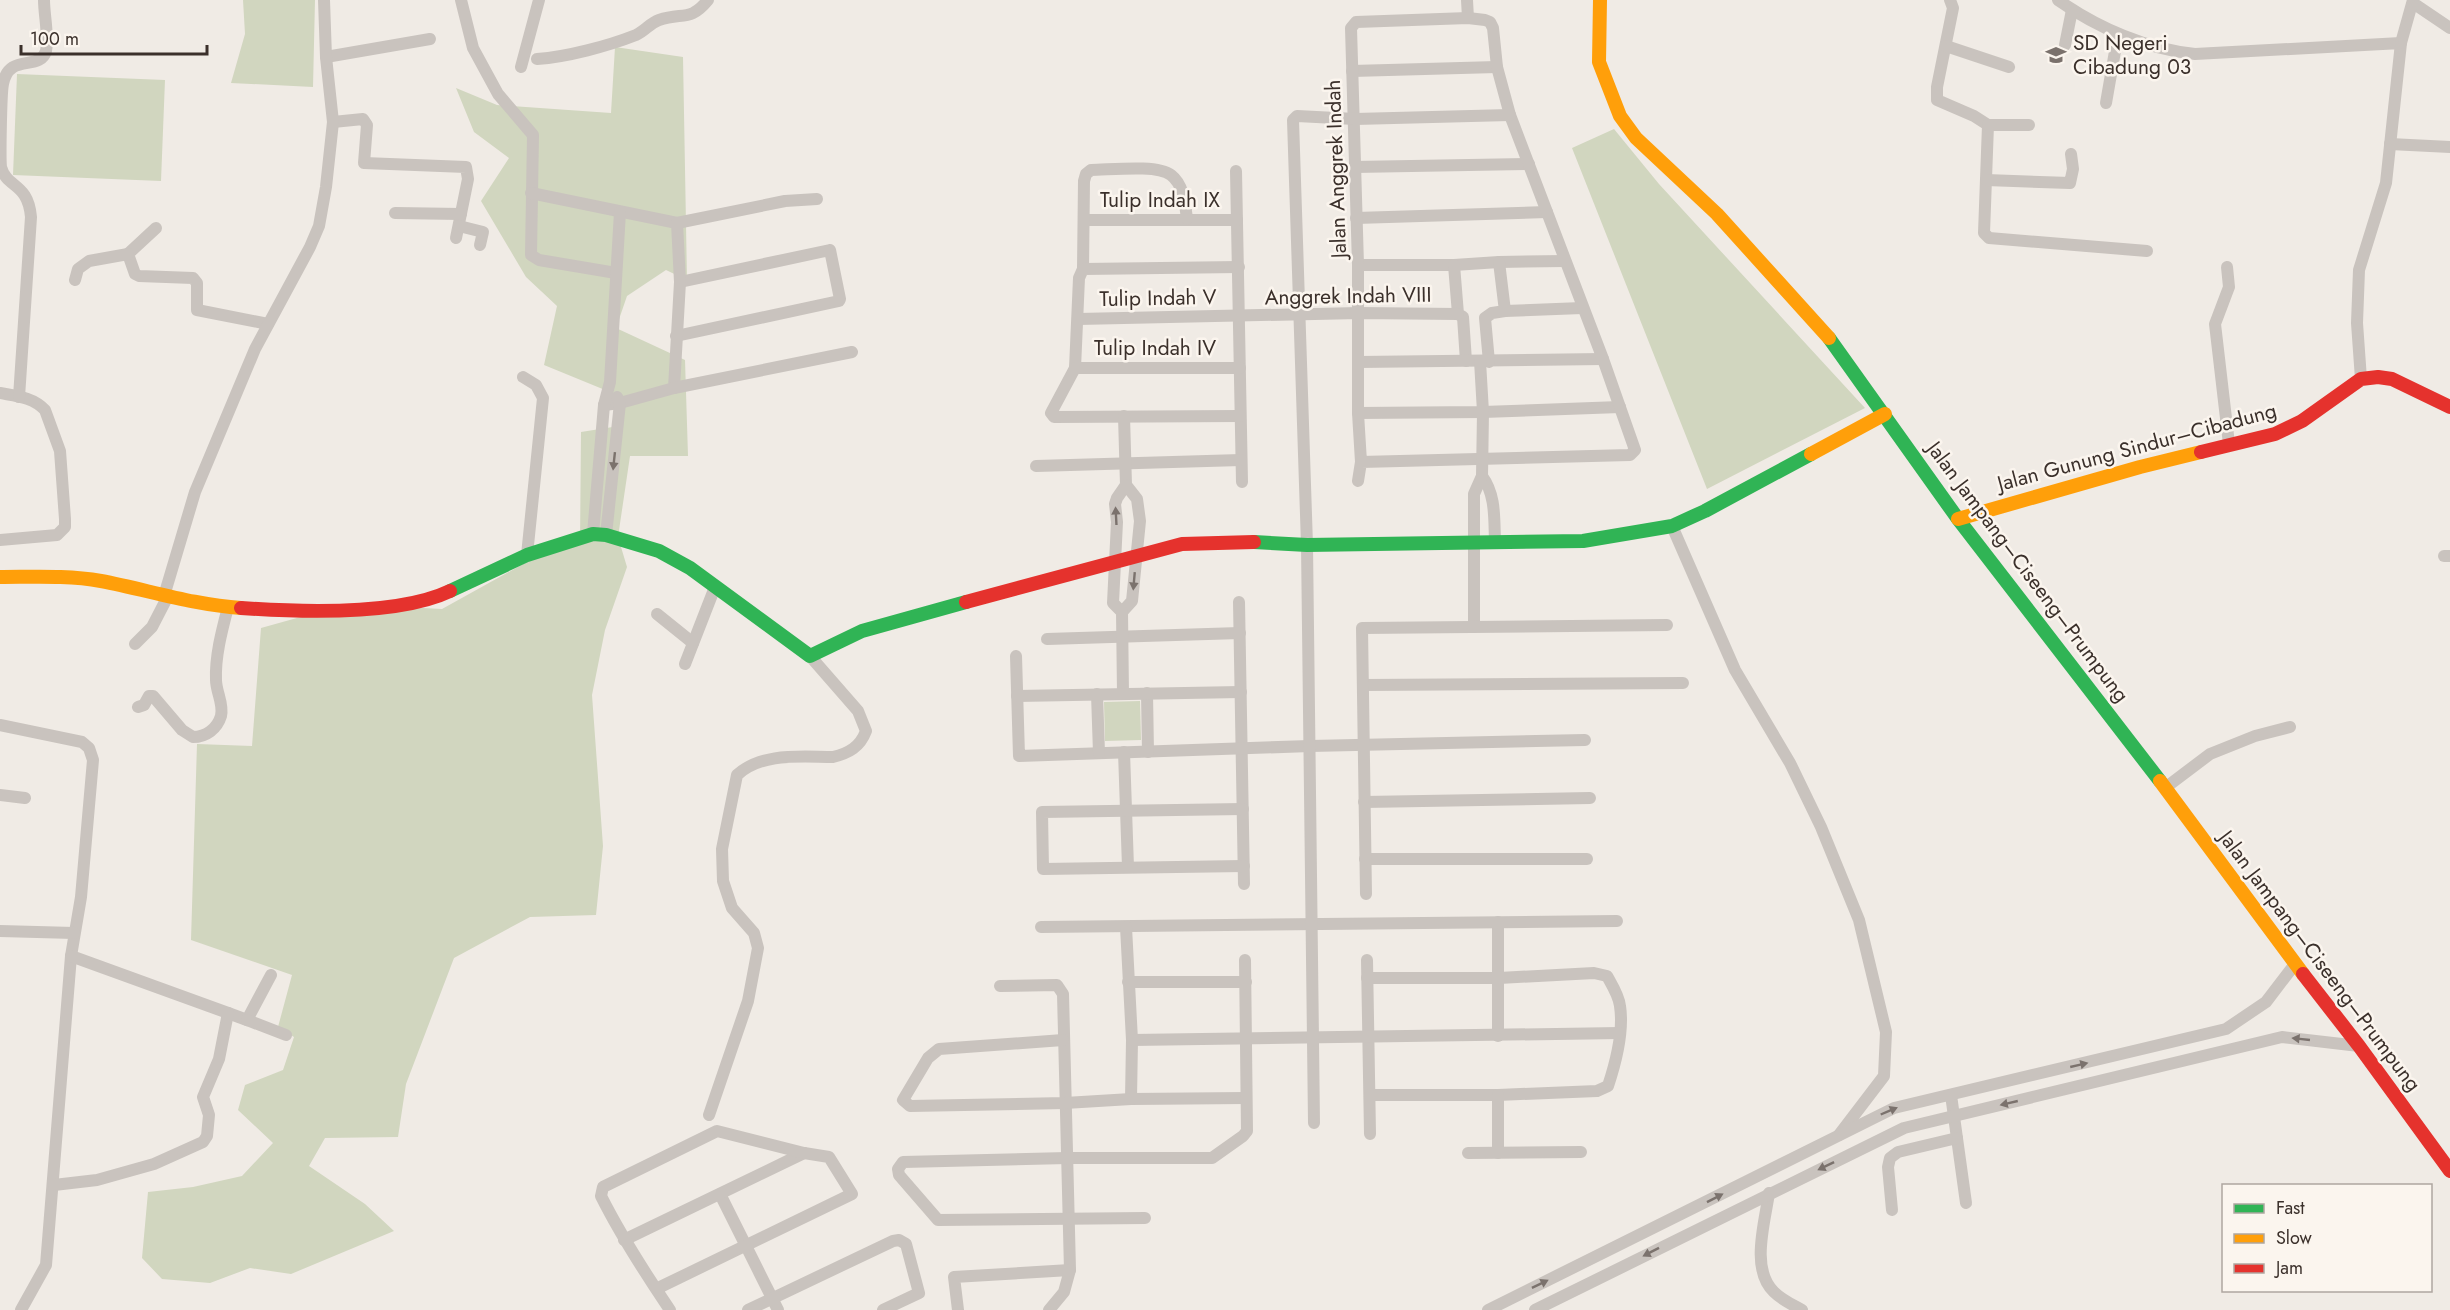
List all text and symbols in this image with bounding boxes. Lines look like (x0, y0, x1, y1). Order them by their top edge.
scale bar (21, 18, 207, 56)
text: 100 m (30, 26, 79, 52)
place label: SD Negeri Cibadung 03 (2073, 28, 2191, 82)
school or university icon: SD Negeri Cibadung 03 (2044, 43, 2068, 67)
street label: Jalan Anggrek Indah (1318, 79, 1354, 262)
street label: Tulip Indah IX (1100, 185, 1220, 215)
street label: Anggrek Indah VIII (1264, 280, 1432, 312)
street label: Tulip Indah V (1099, 282, 1217, 314)
street label: Tulip Indah IV (1094, 333, 1216, 363)
street label: Jalan Gunung Sindur–Cibadung (1991, 395, 2280, 499)
street label: Jalan Jampang–Ciseeng–Prumpung (1918, 433, 2136, 709)
one-way arrow (609, 452, 619, 471)
one-way arrow (1112, 506, 1121, 525)
one-way arrow (1129, 572, 1139, 591)
street label: Jalan Jampang–Ciseeng–Prumpung (2210, 822, 2428, 1098)
one-way arrow (2292, 1034, 2311, 1044)
one-way arrow (2070, 1059, 2088, 1069)
one-way arrow (1999, 1099, 2018, 1108)
one-way arrow (1881, 1106, 1899, 1116)
one-way arrow (1817, 1162, 1834, 1171)
legend (2222, 1184, 2432, 1292)
one-way arrow (1706, 1193, 1724, 1203)
text: Fast (2276, 1195, 2305, 1221)
text: Slow (2276, 1225, 2313, 1251)
one-way arrow (1642, 1247, 1659, 1257)
text: Jam (2274, 1255, 2303, 1281)
one-way arrow (1532, 1280, 1549, 1289)

